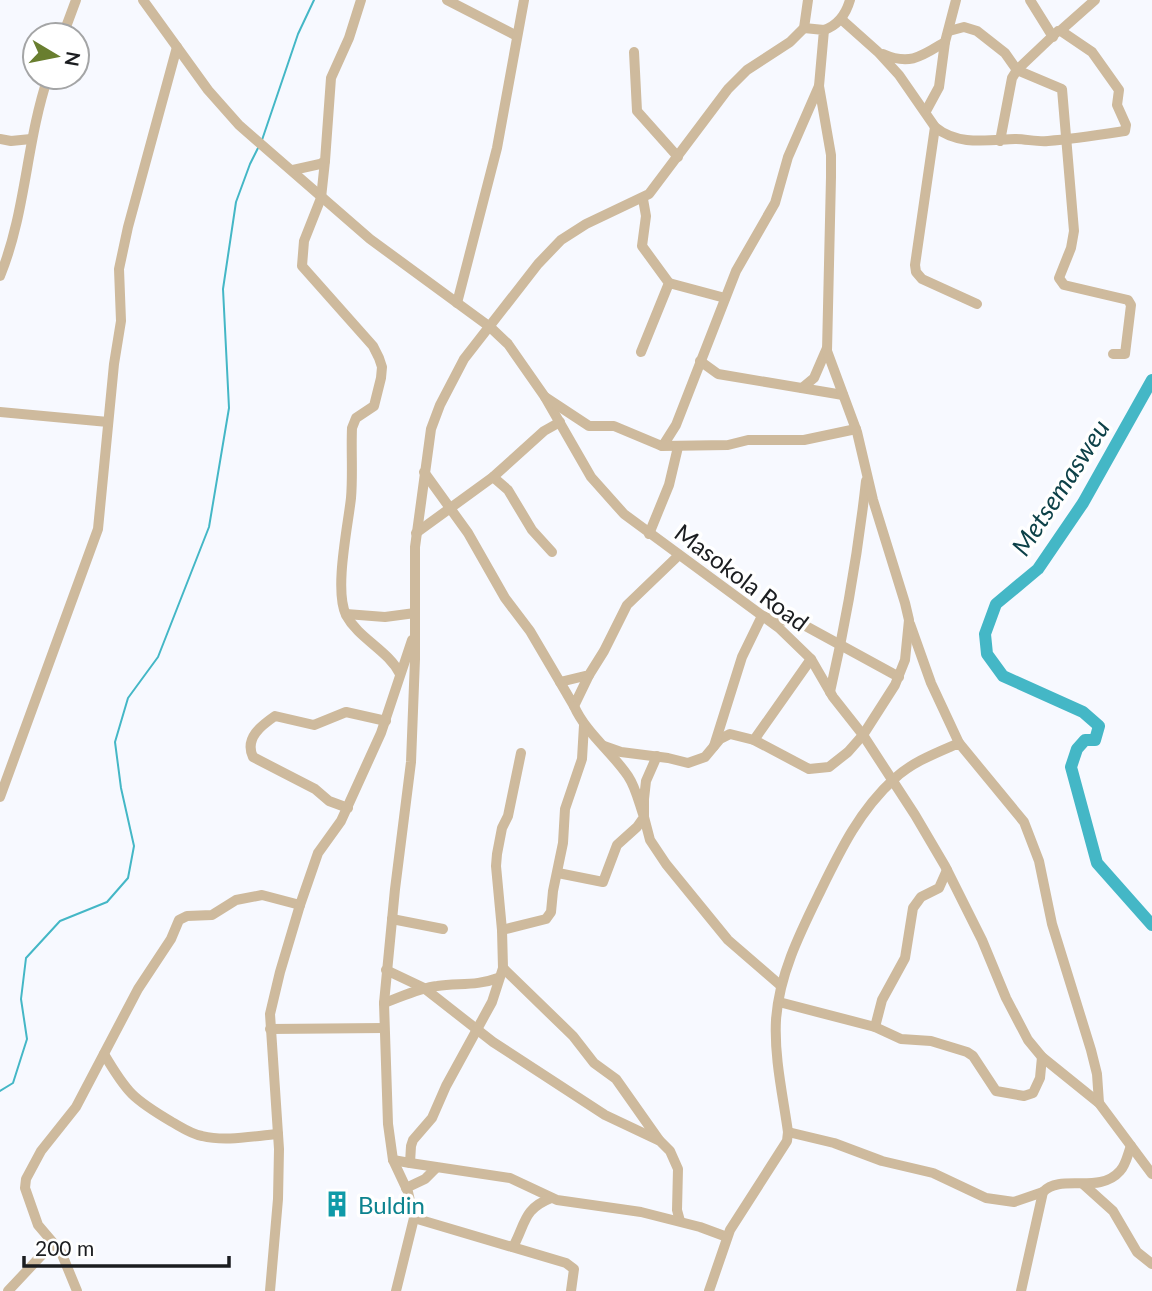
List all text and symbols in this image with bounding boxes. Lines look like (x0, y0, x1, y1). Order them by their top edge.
north arrow (21, 21, 91, 91)
text: N (61, 50, 86, 68)
water label: Metsemasweu (1004, 413, 1116, 561)
street label: Masokola Road (669, 517, 815, 637)
building icon: Buldin (322, 1189, 352, 1219)
place label: Buldin (358, 1190, 425, 1219)
scale bar (24, 1224, 229, 1268)
text: 200 m (35, 1235, 94, 1260)

